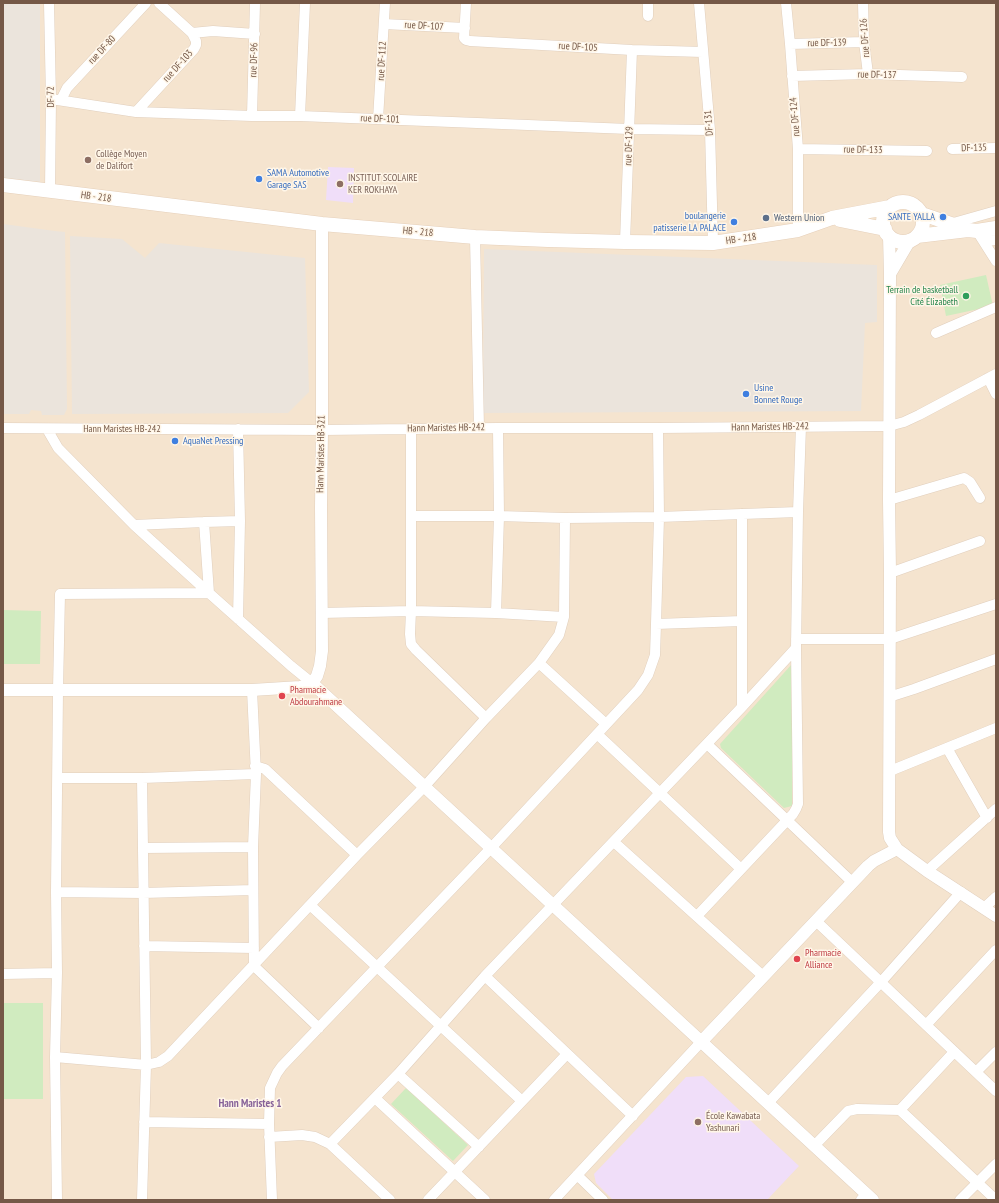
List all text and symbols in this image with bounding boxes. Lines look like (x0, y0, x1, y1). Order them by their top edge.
street label: rue DF-126 (858, 18, 872, 58)
street label: rue DF-107 (404, 19, 444, 33)
street label: rue DF-80 (86, 33, 118, 67)
street label: rue DF-139 (807, 37, 847, 49)
street label: rue DF-105 (558, 40, 598, 54)
street label: rue DF-112 (375, 41, 389, 81)
street label: rue DF-96 (247, 42, 261, 78)
street label: rue DF-103 (160, 47, 196, 85)
street label: rue DF-137 (857, 69, 897, 81)
street label: DF-72 (45, 86, 57, 108)
street label: rue DF-124 (787, 97, 803, 137)
street label: DF-131 (702, 110, 716, 136)
street label: rue DF-101 (360, 112, 400, 126)
street label: rue DF-129 (622, 126, 636, 166)
street label: DF-135 (961, 142, 987, 154)
street label: rue DF-133 (843, 144, 883, 156)
place label: Collège Moyen de Dalifort (96, 148, 147, 172)
marker: Collège Moyen de Dalifort (83, 155, 93, 165)
place label: SAMA Automotive Garage SAS (267, 167, 329, 190)
place label: INSTITUT SCOLAIRE KER ROKHAYA (348, 172, 418, 196)
marker: SAMA Automotive Garage SAS (254, 174, 264, 184)
marker: INSTITUT SCOLAIRE KER ROKHAYA (335, 179, 345, 189)
street label: HB - 218 (80, 189, 112, 205)
place label: boulangerie patisserie LA PALACE (653, 210, 726, 234)
place label: SANTE YALLA (888, 211, 935, 223)
place label: Western Union (774, 212, 824, 224)
marker: SANTE YALLA (938, 212, 948, 222)
marker: Western Union (761, 213, 771, 223)
marker: boulangerie patisserie LA PALACE (729, 217, 739, 227)
street label: HB - 218 (402, 225, 434, 239)
street label: HB - 218 (725, 231, 757, 247)
place label: Terrain de basketball Cité Élizabeth (886, 284, 958, 308)
marker: Terrain de basketball Cité Élizabeth (961, 291, 971, 301)
place label: Usine Bonnet Rouge (754, 382, 802, 406)
marker: Usine Bonnet Rouge (741, 389, 751, 399)
street label: Hann Maristes HB-321 (314, 415, 328, 493)
street label: Hann Maristes HB-242 (731, 420, 809, 434)
street label: Hann Maristes HB-242 (407, 421, 485, 435)
street label: Hann Maristes HB-242 (83, 423, 161, 435)
place label: AquaNet Pressing (183, 435, 243, 447)
marker: AquaNet Pressing (170, 436, 180, 446)
place label: Pharmacie Abdourahmane (290, 684, 342, 708)
marker: Pharmacie Abdourahmane (277, 691, 287, 701)
place label: Pharmacie Alliance (805, 947, 841, 970)
marker: Pharmacie Alliance (792, 954, 802, 964)
district label: Hann Maristes 1 (218, 1097, 282, 1111)
place label: École Kawabata Yashunari (706, 1110, 760, 1134)
marker: École Kawabata Yashunari (693, 1117, 703, 1127)

